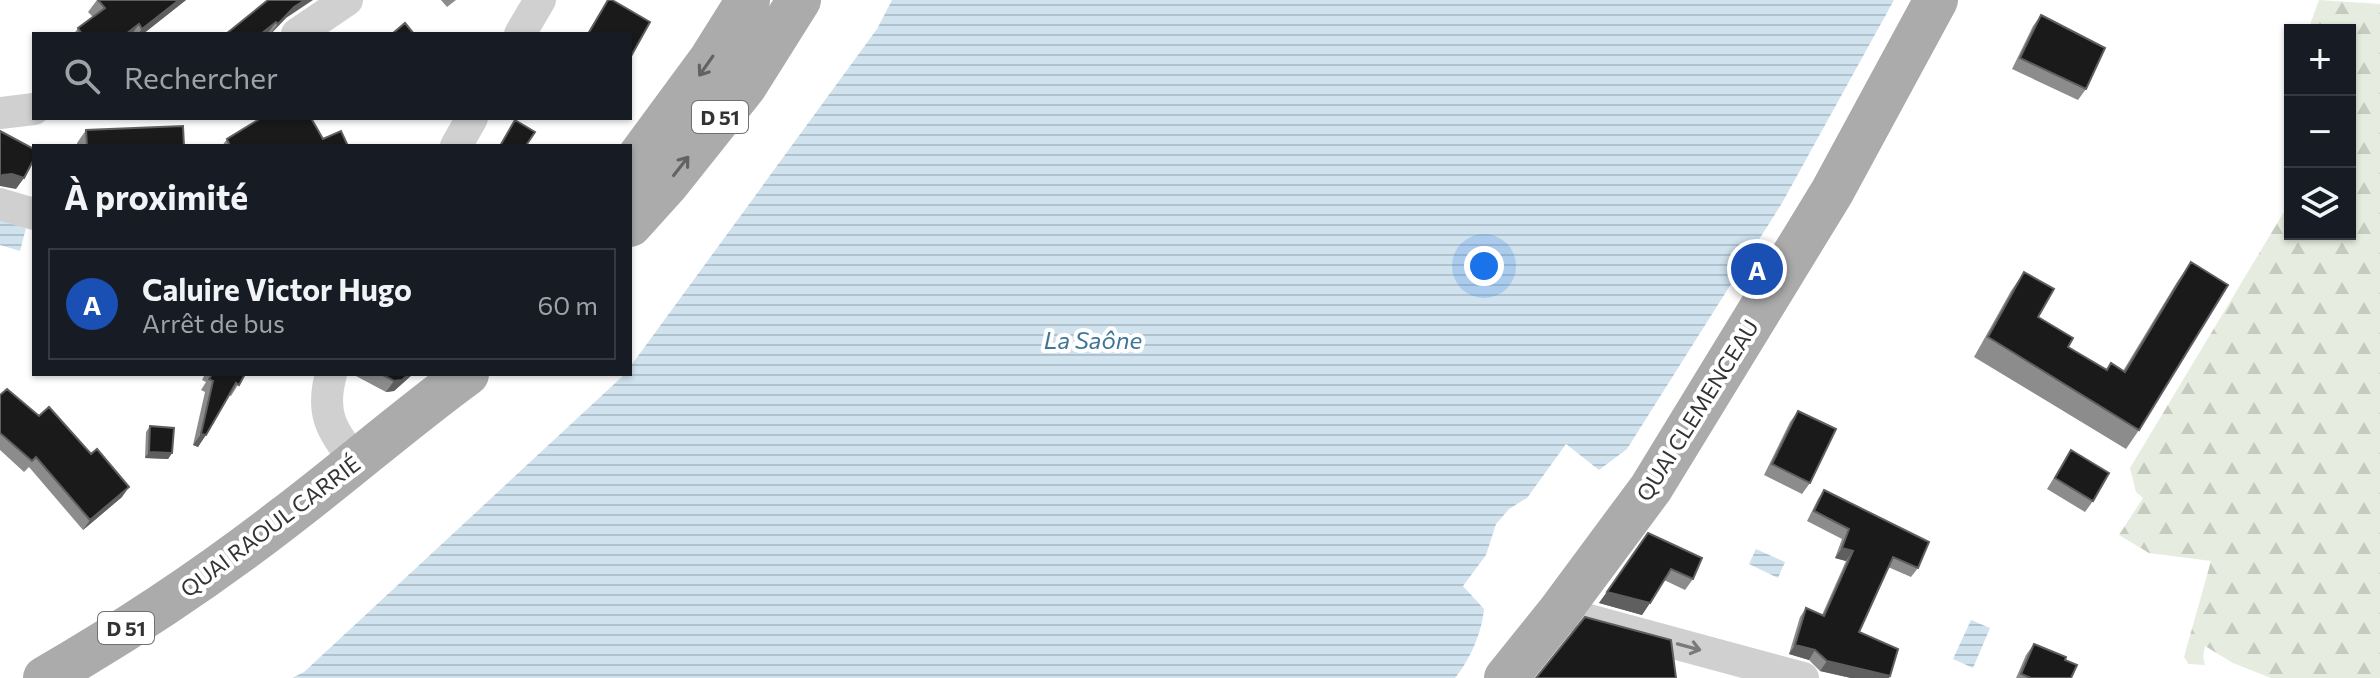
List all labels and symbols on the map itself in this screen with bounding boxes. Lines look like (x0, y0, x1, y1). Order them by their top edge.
one-way arrow (698, 54, 714, 76)
road number: D 51 (692, 101, 748, 133)
one-way arrow (673, 156, 690, 177)
pin: A (1731, 239, 1783, 299)
your location (1464, 246, 1504, 286)
street label: QUAI CLEMENCEAU (1630, 314, 1764, 506)
water label: La Saône (1044, 325, 1142, 354)
street label: QUAI RAOUL CARRIÉ (175, 450, 365, 602)
road number: D 51 (98, 612, 154, 644)
one-way arrow (1676, 640, 1701, 655)

